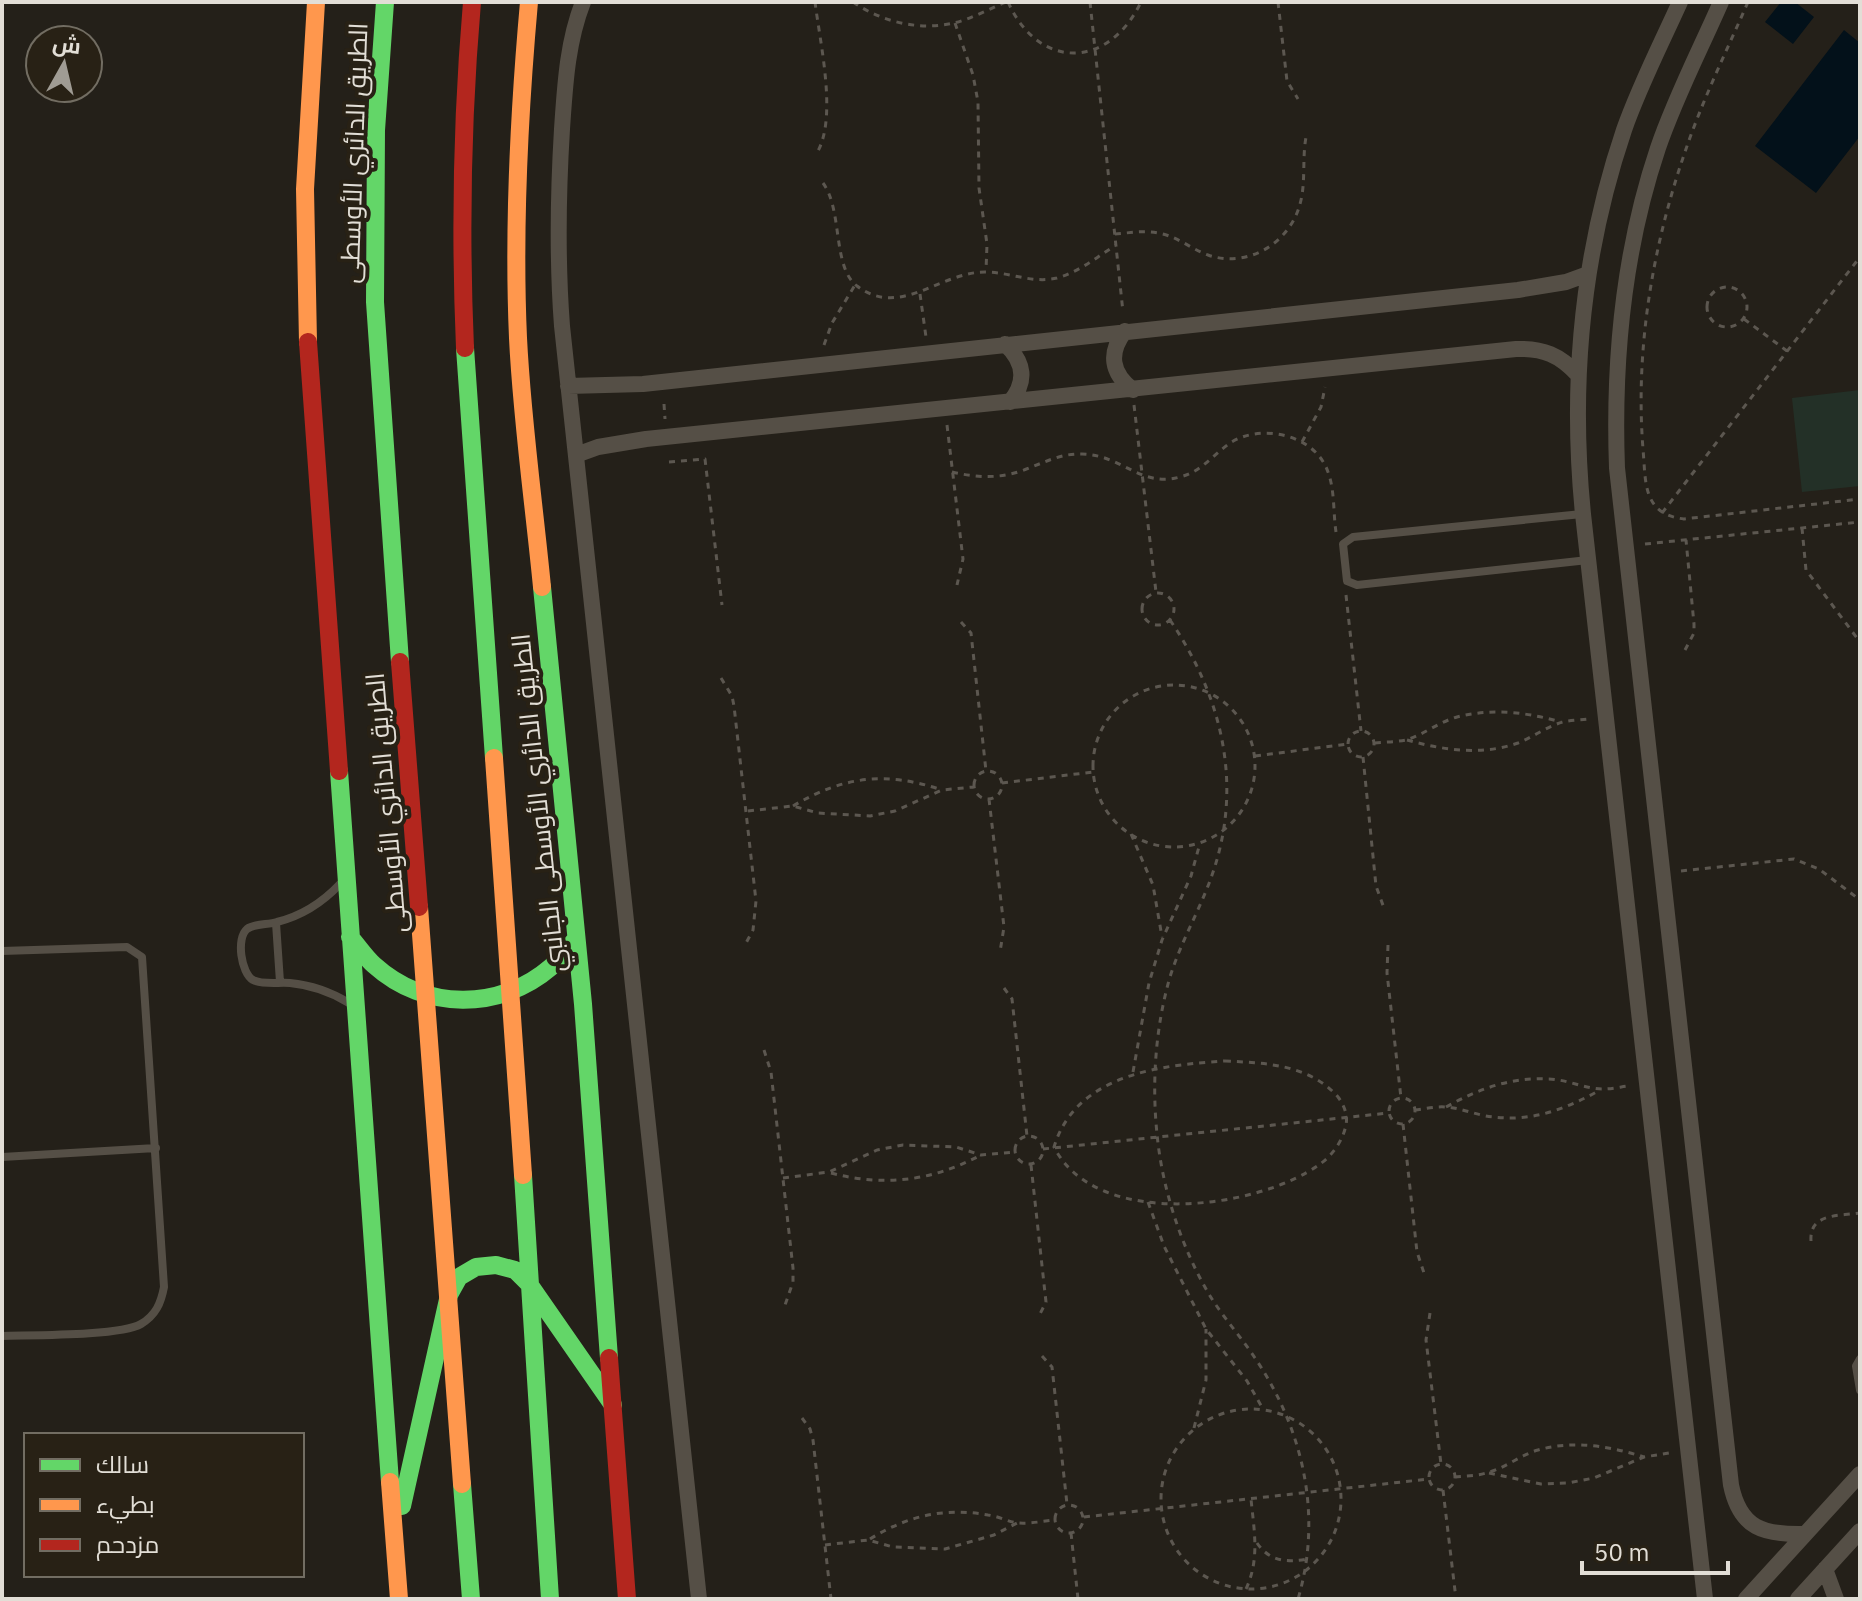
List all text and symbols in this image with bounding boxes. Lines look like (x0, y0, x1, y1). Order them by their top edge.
street label: الطريق الدائري الأوسطى (331, 22, 379, 284)
north arrow (24, 24, 104, 104)
text: ش (51, 27, 83, 60)
street label: الطريق الدائري الأوسطى الجانبي (502, 631, 577, 974)
street label: الطريق الدائري الأوسطى (357, 671, 417, 934)
legend (24, 1433, 304, 1577)
text: سالك (96, 1448, 149, 1480)
text: بطيء (96, 1488, 155, 1524)
scale bar (1582, 1525, 1728, 1575)
text: مزدحم (96, 1528, 159, 1561)
text: 50 m (1594, 1536, 1649, 1568)

